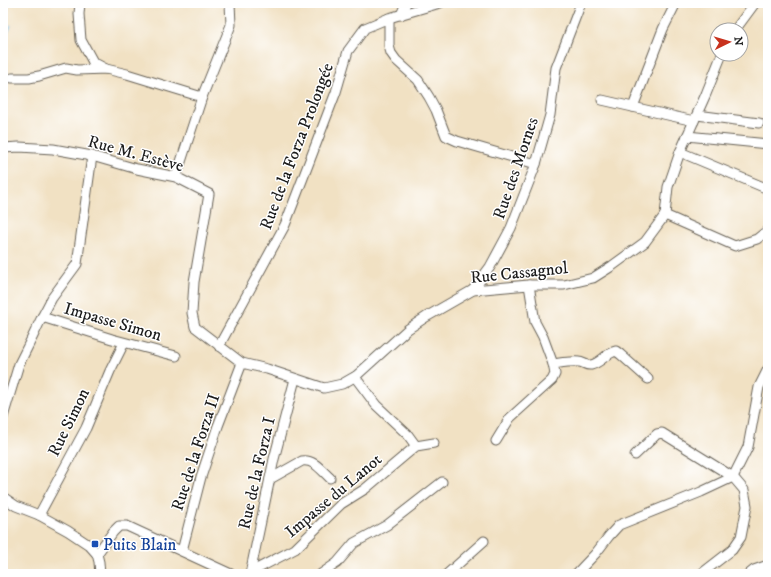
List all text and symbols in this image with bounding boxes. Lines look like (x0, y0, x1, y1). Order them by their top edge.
north arrow (709, 22, 749, 62)
text: N (731, 36, 745, 46)
street label: Rue de la Forza Prolongée (255, 60, 339, 233)
street label: Rue des Mornes (488, 114, 544, 222)
street label: Rue M. Estève (86, 131, 186, 177)
street label: Rue Cassagnol (469, 257, 569, 289)
street label: Impasse Simon (61, 298, 164, 346)
street label: Rue Simon (43, 385, 95, 460)
street label: Rue de la Forza II (167, 391, 225, 514)
street label: Rue de la Forza I (233, 415, 281, 532)
street label: Impasse du Lanot (281, 448, 387, 543)
place label: Puits Blain (103, 534, 177, 556)
marker: Puits Blain (90, 539, 100, 549)

